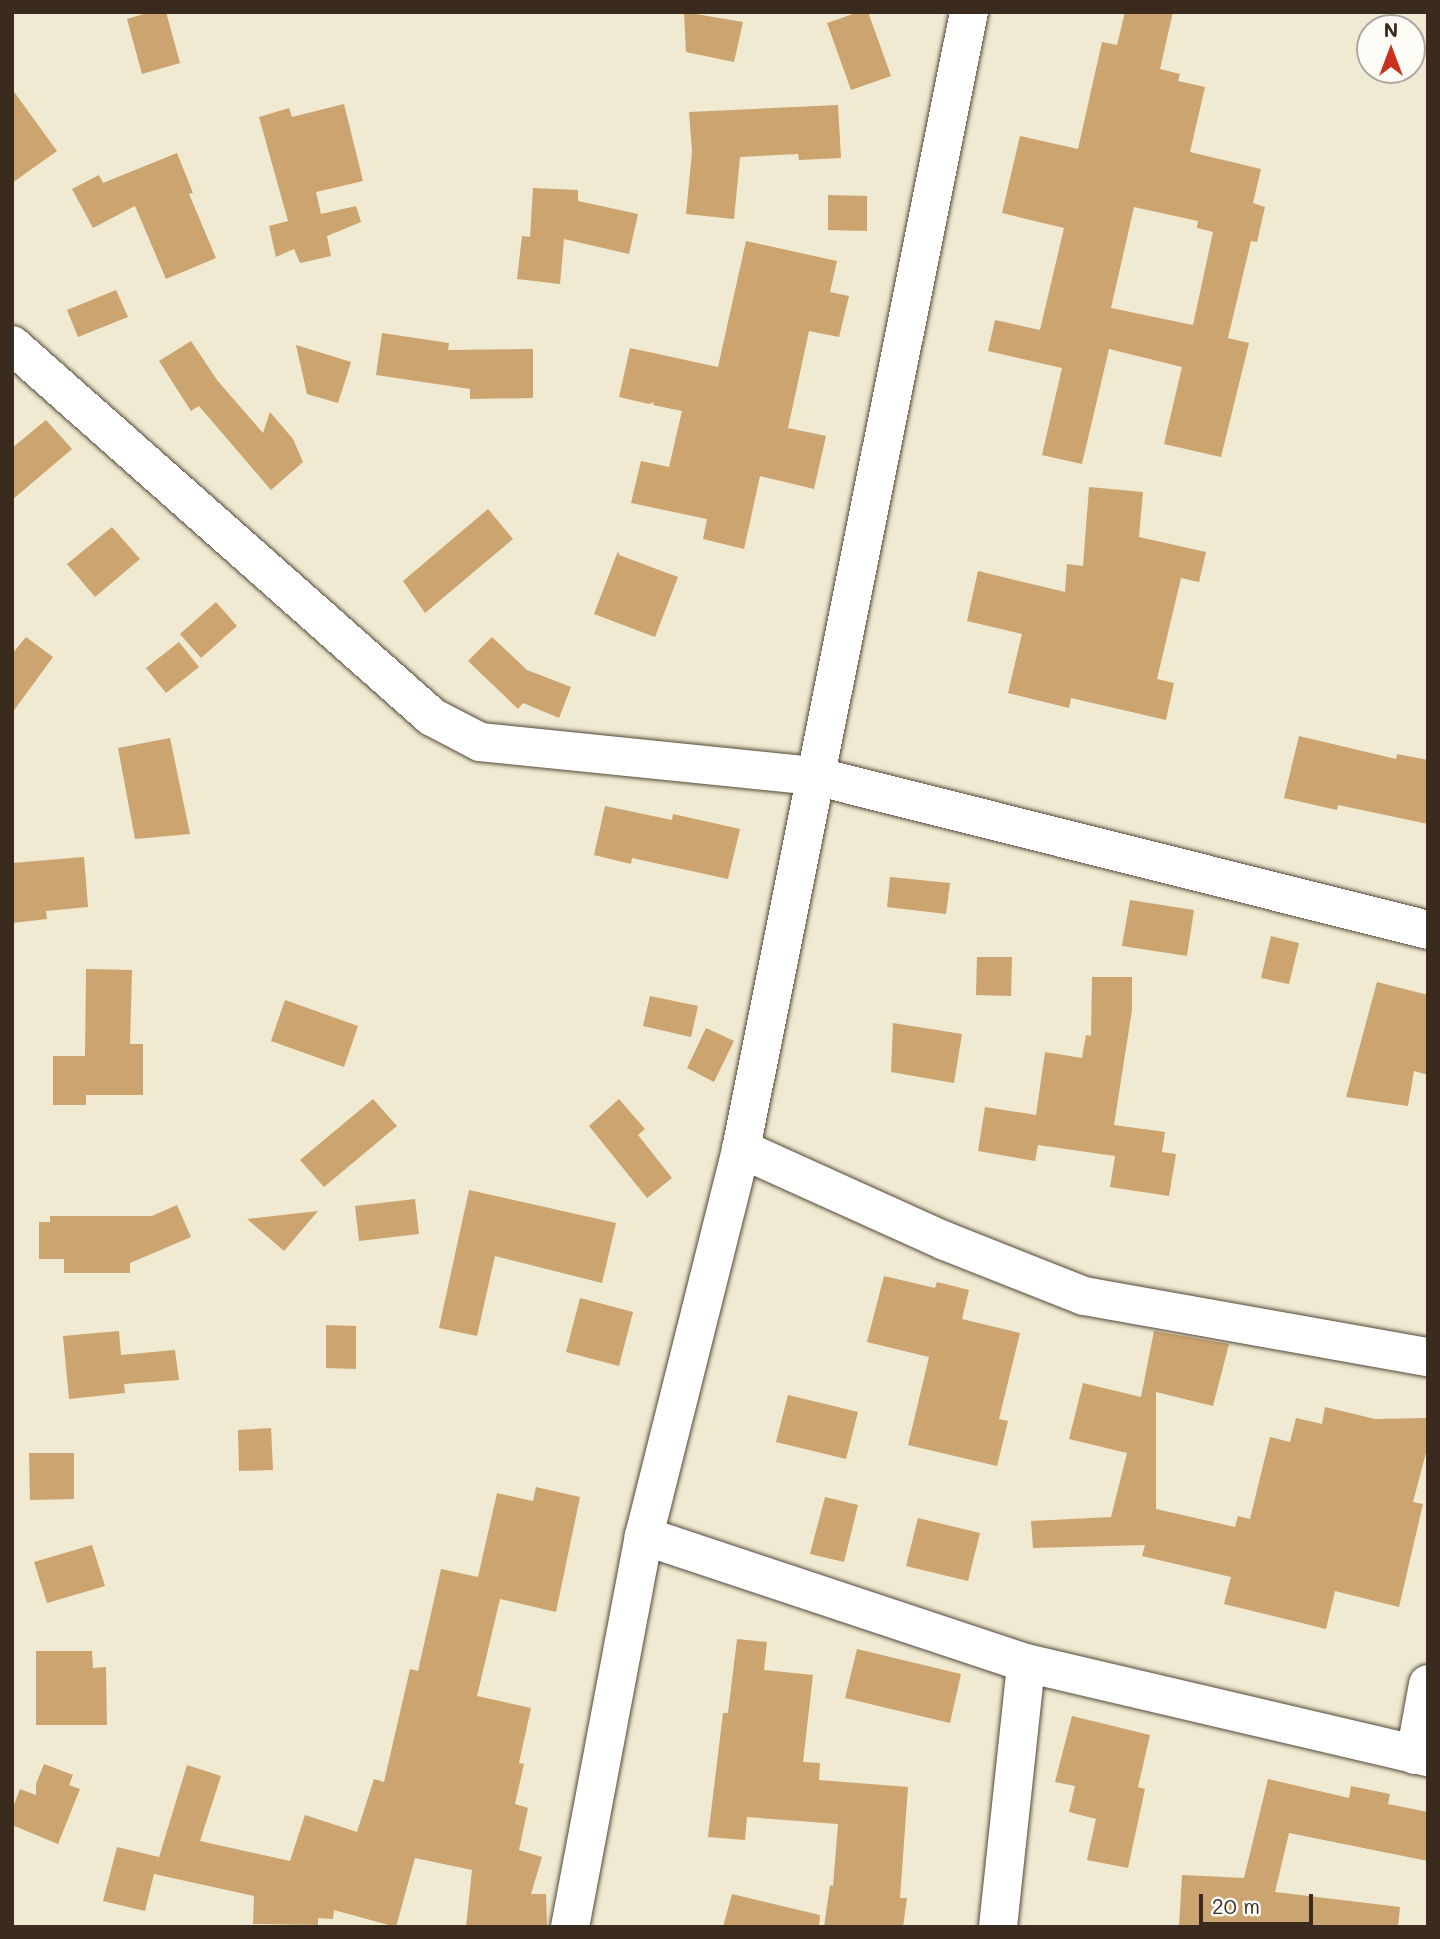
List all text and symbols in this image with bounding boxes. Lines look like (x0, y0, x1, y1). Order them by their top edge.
north arrow (1356, 14, 1426, 84)
text: N (1384, 17, 1398, 42)
scale bar (1202, 1880, 1316, 1924)
text: 20 m (1212, 1892, 1260, 1919)

